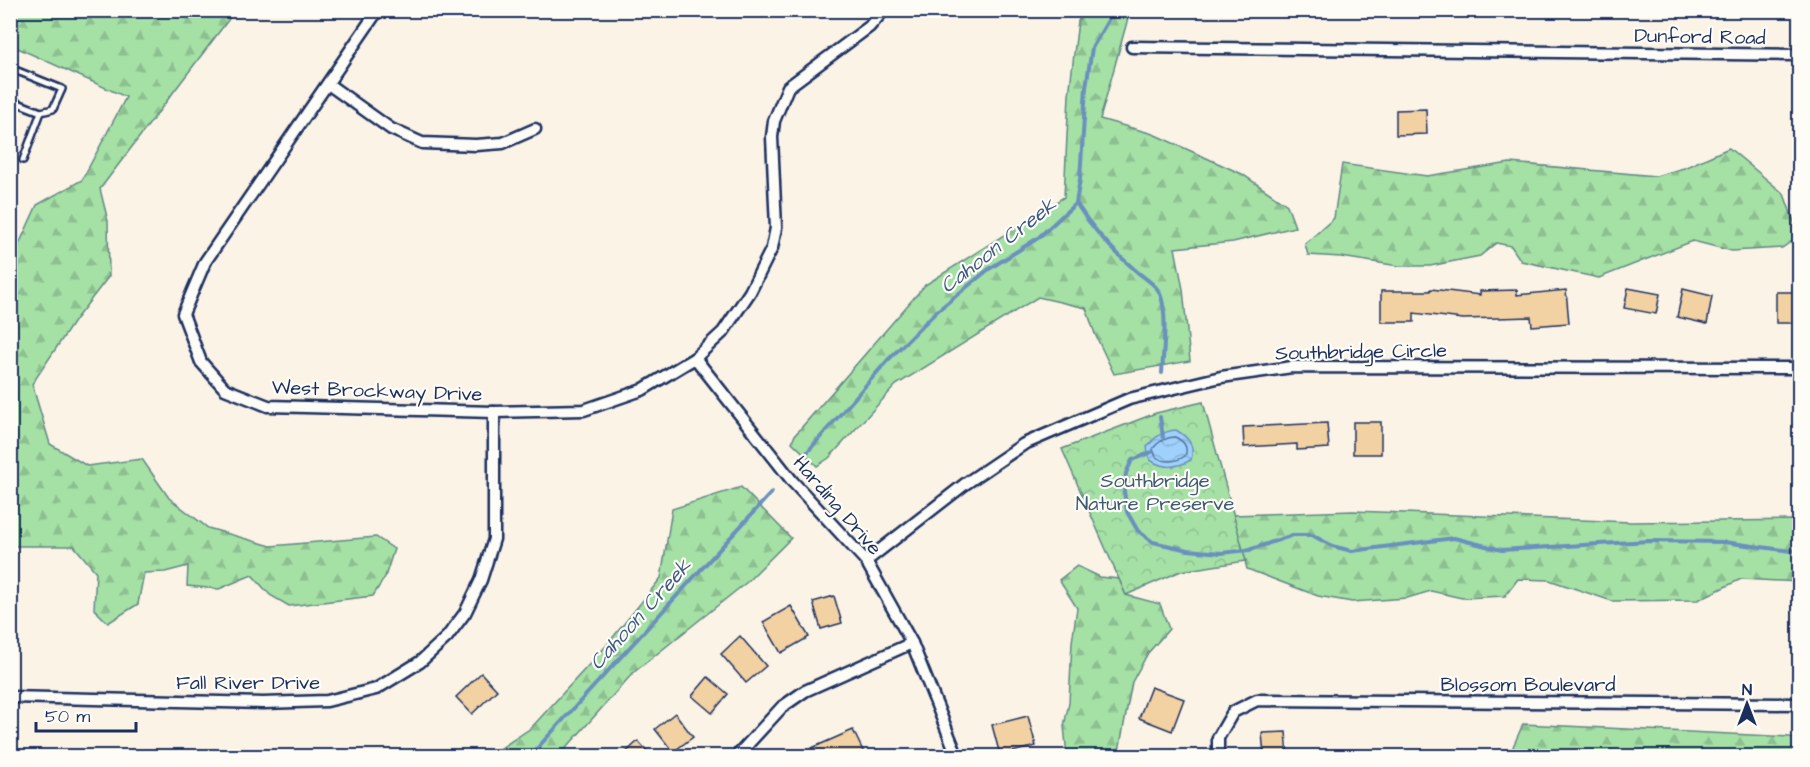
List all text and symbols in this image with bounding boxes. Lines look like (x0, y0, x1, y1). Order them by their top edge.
street label: Dunford Road (1634, 22, 1766, 52)
water label: Cahoon Creek (934, 190, 1063, 300)
street label: Southbridge Circle (1275, 336, 1447, 368)
street label: West Brockway Drive (271, 373, 483, 410)
street label: Harding Drive (786, 450, 888, 562)
park label: Southbridge Nature Preserve (1076, 467, 1234, 518)
water label: Cahoon Creek (583, 552, 699, 676)
street label: Fall River Drive (176, 669, 320, 697)
street label: Blossom Boulevard (1441, 671, 1615, 699)
north arrow (1717, 674, 1777, 734)
text: N (1742, 679, 1752, 701)
scale bar (36, 695, 136, 733)
text: 50 m (45, 704, 90, 729)

